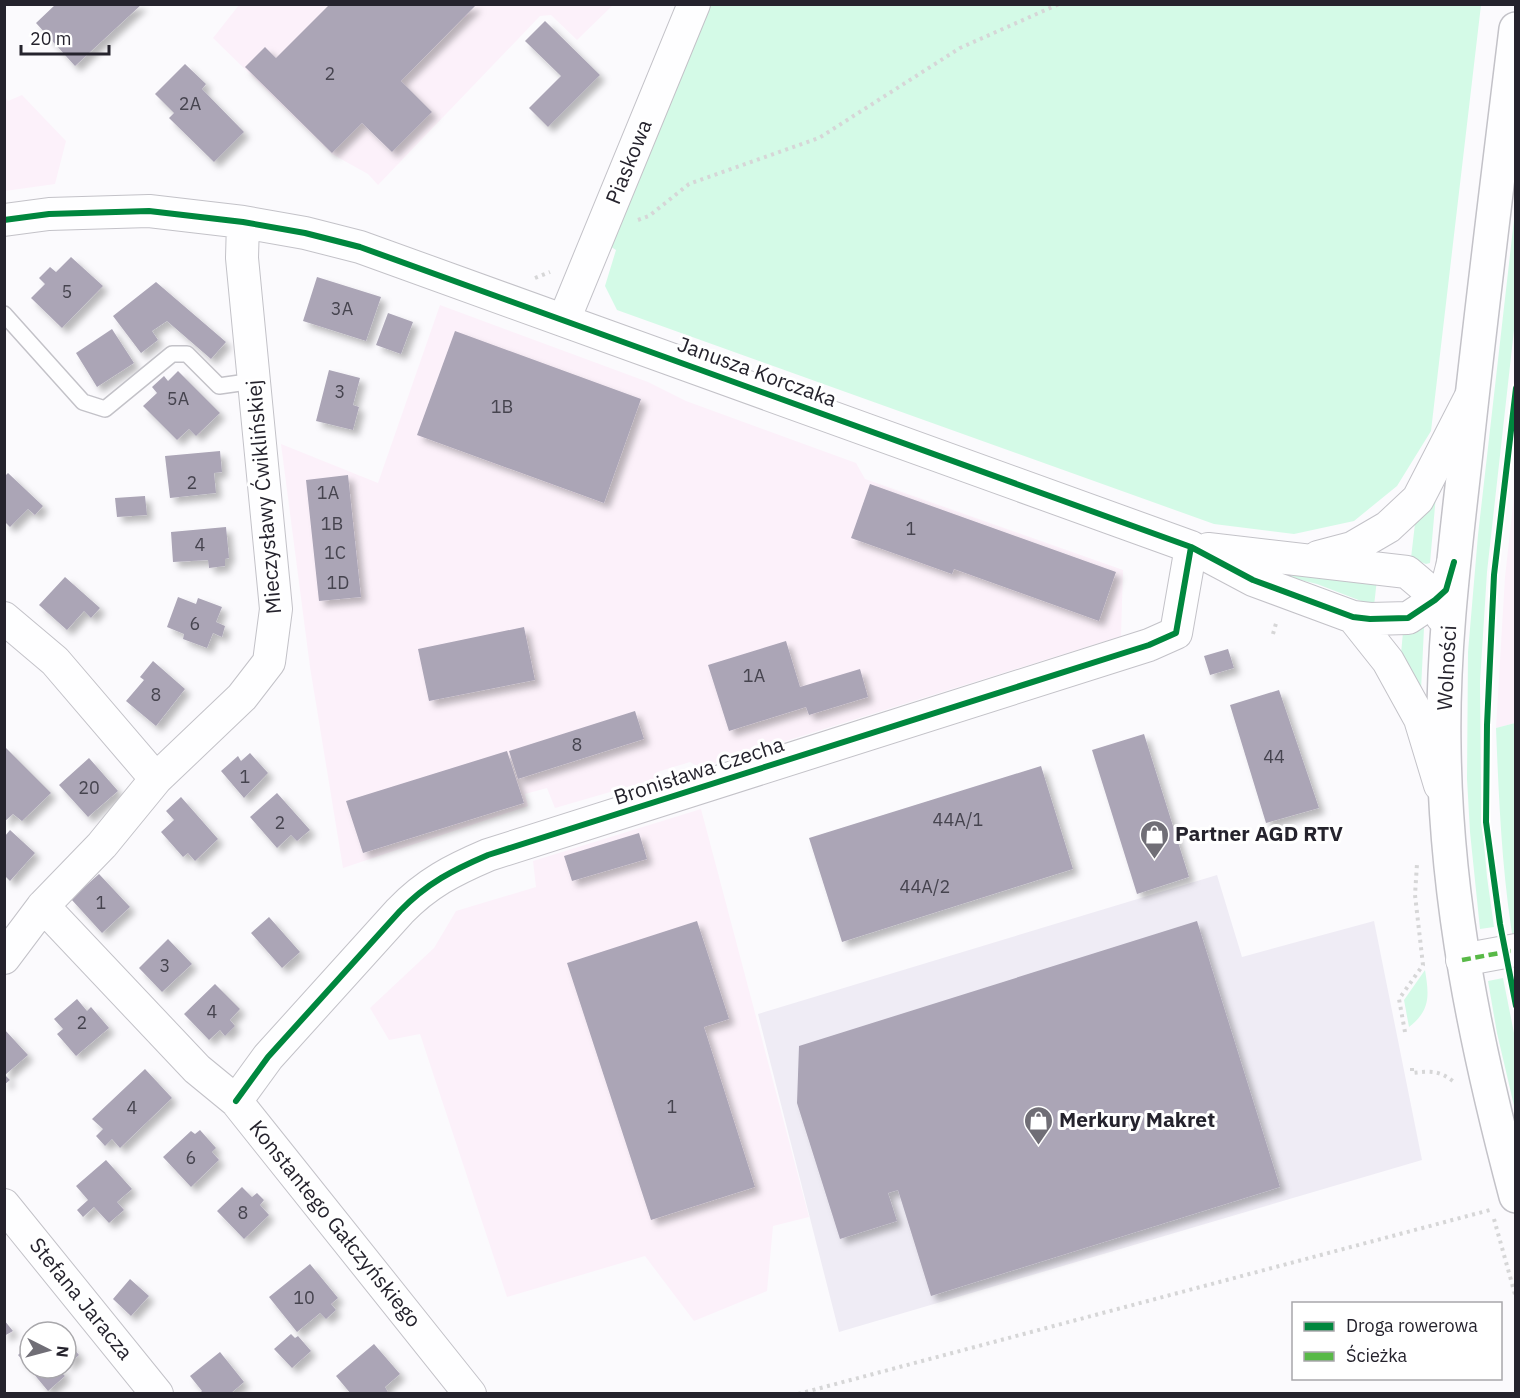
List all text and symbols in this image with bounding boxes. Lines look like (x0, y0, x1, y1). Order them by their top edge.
scale bar (21, 18, 110, 56)
text: 20 m (30, 27, 72, 50)
house number: 2 (325, 62, 335, 85)
house number: 2A (179, 92, 202, 115)
street label: Piaskowa (598, 115, 658, 208)
house number: 5 (62, 280, 72, 303)
house number: 3A (331, 297, 354, 320)
street label: Janusza Korczaka (674, 329, 841, 413)
street label: Mieczysławy Ćwiklińskiej (239, 379, 287, 615)
house number: 3 (335, 380, 345, 403)
house number: 5A (167, 387, 190, 410)
house number: 1B (491, 395, 513, 418)
house number: 2 (187, 471, 197, 494)
house number: 1A (317, 481, 340, 504)
house number: 1B (321, 512, 343, 535)
house number: 1 (906, 517, 916, 540)
house number: 4 (195, 533, 206, 556)
house number: 1C (324, 541, 346, 564)
house number: 1D (327, 571, 349, 594)
house number: 6 (190, 612, 200, 635)
street label: Wolności (1430, 624, 1462, 711)
house number: 1A (743, 664, 766, 687)
house number: 8 (151, 683, 161, 706)
street label: Bronisława Czecha (610, 729, 787, 811)
house number: 8 (572, 733, 582, 756)
house number: 44 (1263, 745, 1285, 768)
house number: 1 (240, 765, 250, 788)
house number: 20 (78, 776, 100, 799)
house number: 44A/1 (933, 808, 983, 831)
house number: 2 (275, 811, 285, 834)
shop icon: Partner AGD RTV (1138, 818, 1170, 860)
place label: Partner AGD RTV (1175, 819, 1343, 847)
house number: 44A/2 (900, 875, 950, 898)
house number: 1 (96, 891, 106, 914)
house number: 3 (160, 954, 170, 977)
house number: 4 (207, 1000, 218, 1023)
house number: 2 (77, 1011, 87, 1034)
house number: 1 (667, 1095, 677, 1118)
house number: 4 (127, 1096, 138, 1119)
shop icon: Merkury Makret (1022, 1104, 1054, 1146)
place label: Merkury Makret (1059, 1105, 1215, 1133)
street label: Konstantego Gałczyńskiego (243, 1114, 428, 1333)
house number: 6 (186, 1146, 196, 1169)
house number: 8 (238, 1201, 248, 1224)
street label: Stefana Jaracza (24, 1231, 140, 1365)
house number: 10 (293, 1286, 315, 1309)
legend (1292, 1302, 1502, 1380)
text: Droga rowerowa (1346, 1314, 1478, 1337)
north arrow (18, 1320, 78, 1380)
text: Ścieżka (1346, 1344, 1408, 1367)
text: N (52, 1345, 73, 1358)

